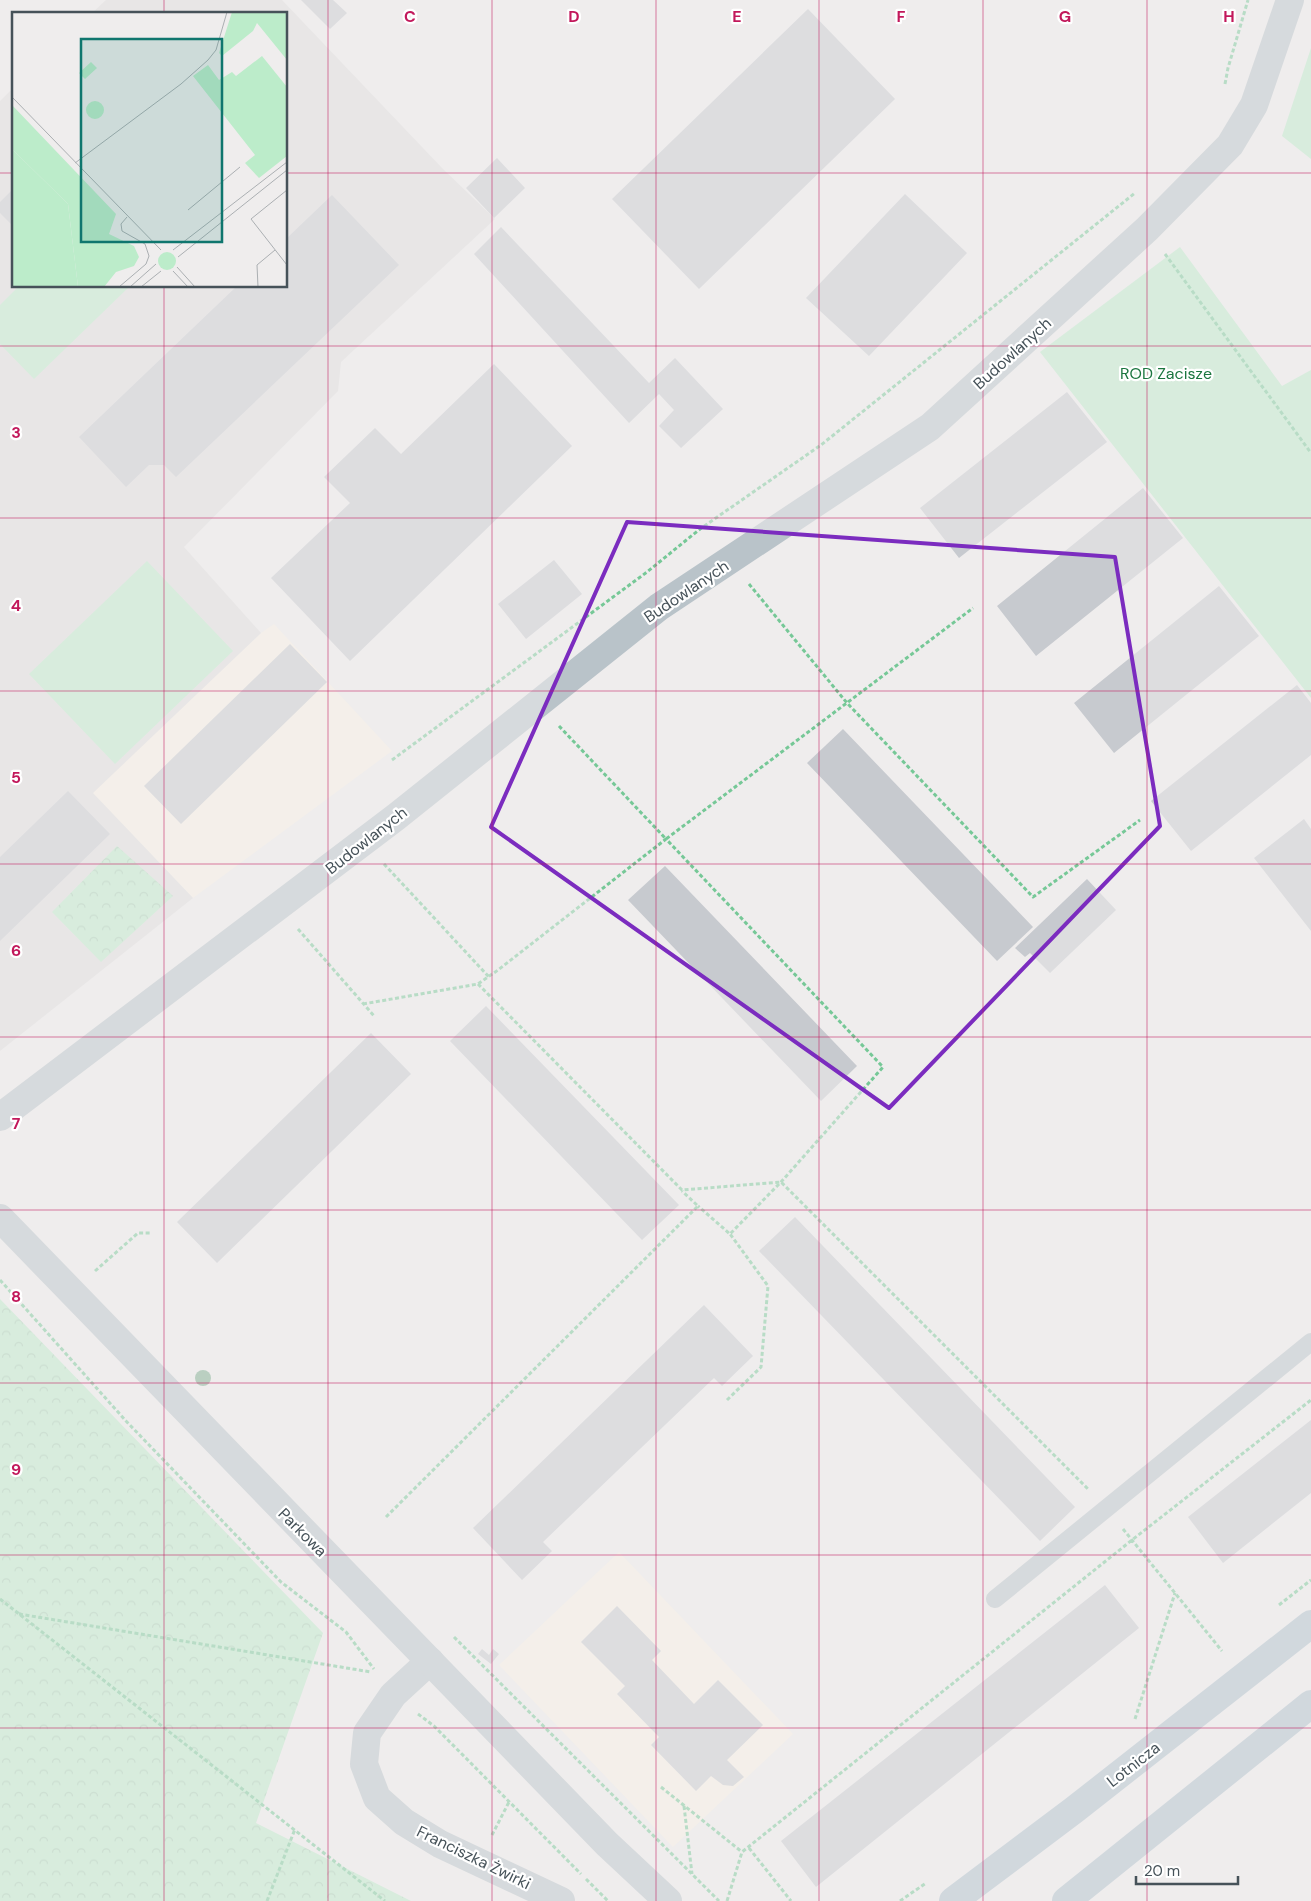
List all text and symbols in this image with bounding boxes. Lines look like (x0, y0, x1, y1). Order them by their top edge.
text: C (404, 6, 416, 27)
text: D (568, 6, 580, 27)
text: E (732, 6, 742, 27)
text: F (897, 6, 906, 27)
text: G (1059, 6, 1071, 27)
text: H (1223, 6, 1235, 27)
inset map (12, 12, 288, 288)
street label: Budowlanych (969, 313, 1056, 394)
park label: ROD Zacisze (1120, 363, 1212, 384)
text: 3 (11, 422, 21, 443)
street label: Budowlanych (640, 555, 733, 628)
text: 4 (11, 595, 21, 616)
text: 5 (11, 767, 21, 788)
street label: Budowlanych (321, 802, 411, 879)
text: 6 (11, 940, 21, 961)
text: 7 (12, 1113, 21, 1134)
text: 8 (11, 1286, 21, 1307)
text: 9 (11, 1459, 21, 1480)
street label: Parkowa (274, 1503, 332, 1561)
street label: Lotnicza (1103, 1737, 1164, 1792)
street label: Franciszka Żwirki (413, 1821, 534, 1894)
scale bar (1136, 1854, 1238, 1886)
text: 20 m (1144, 1861, 1180, 1881)

